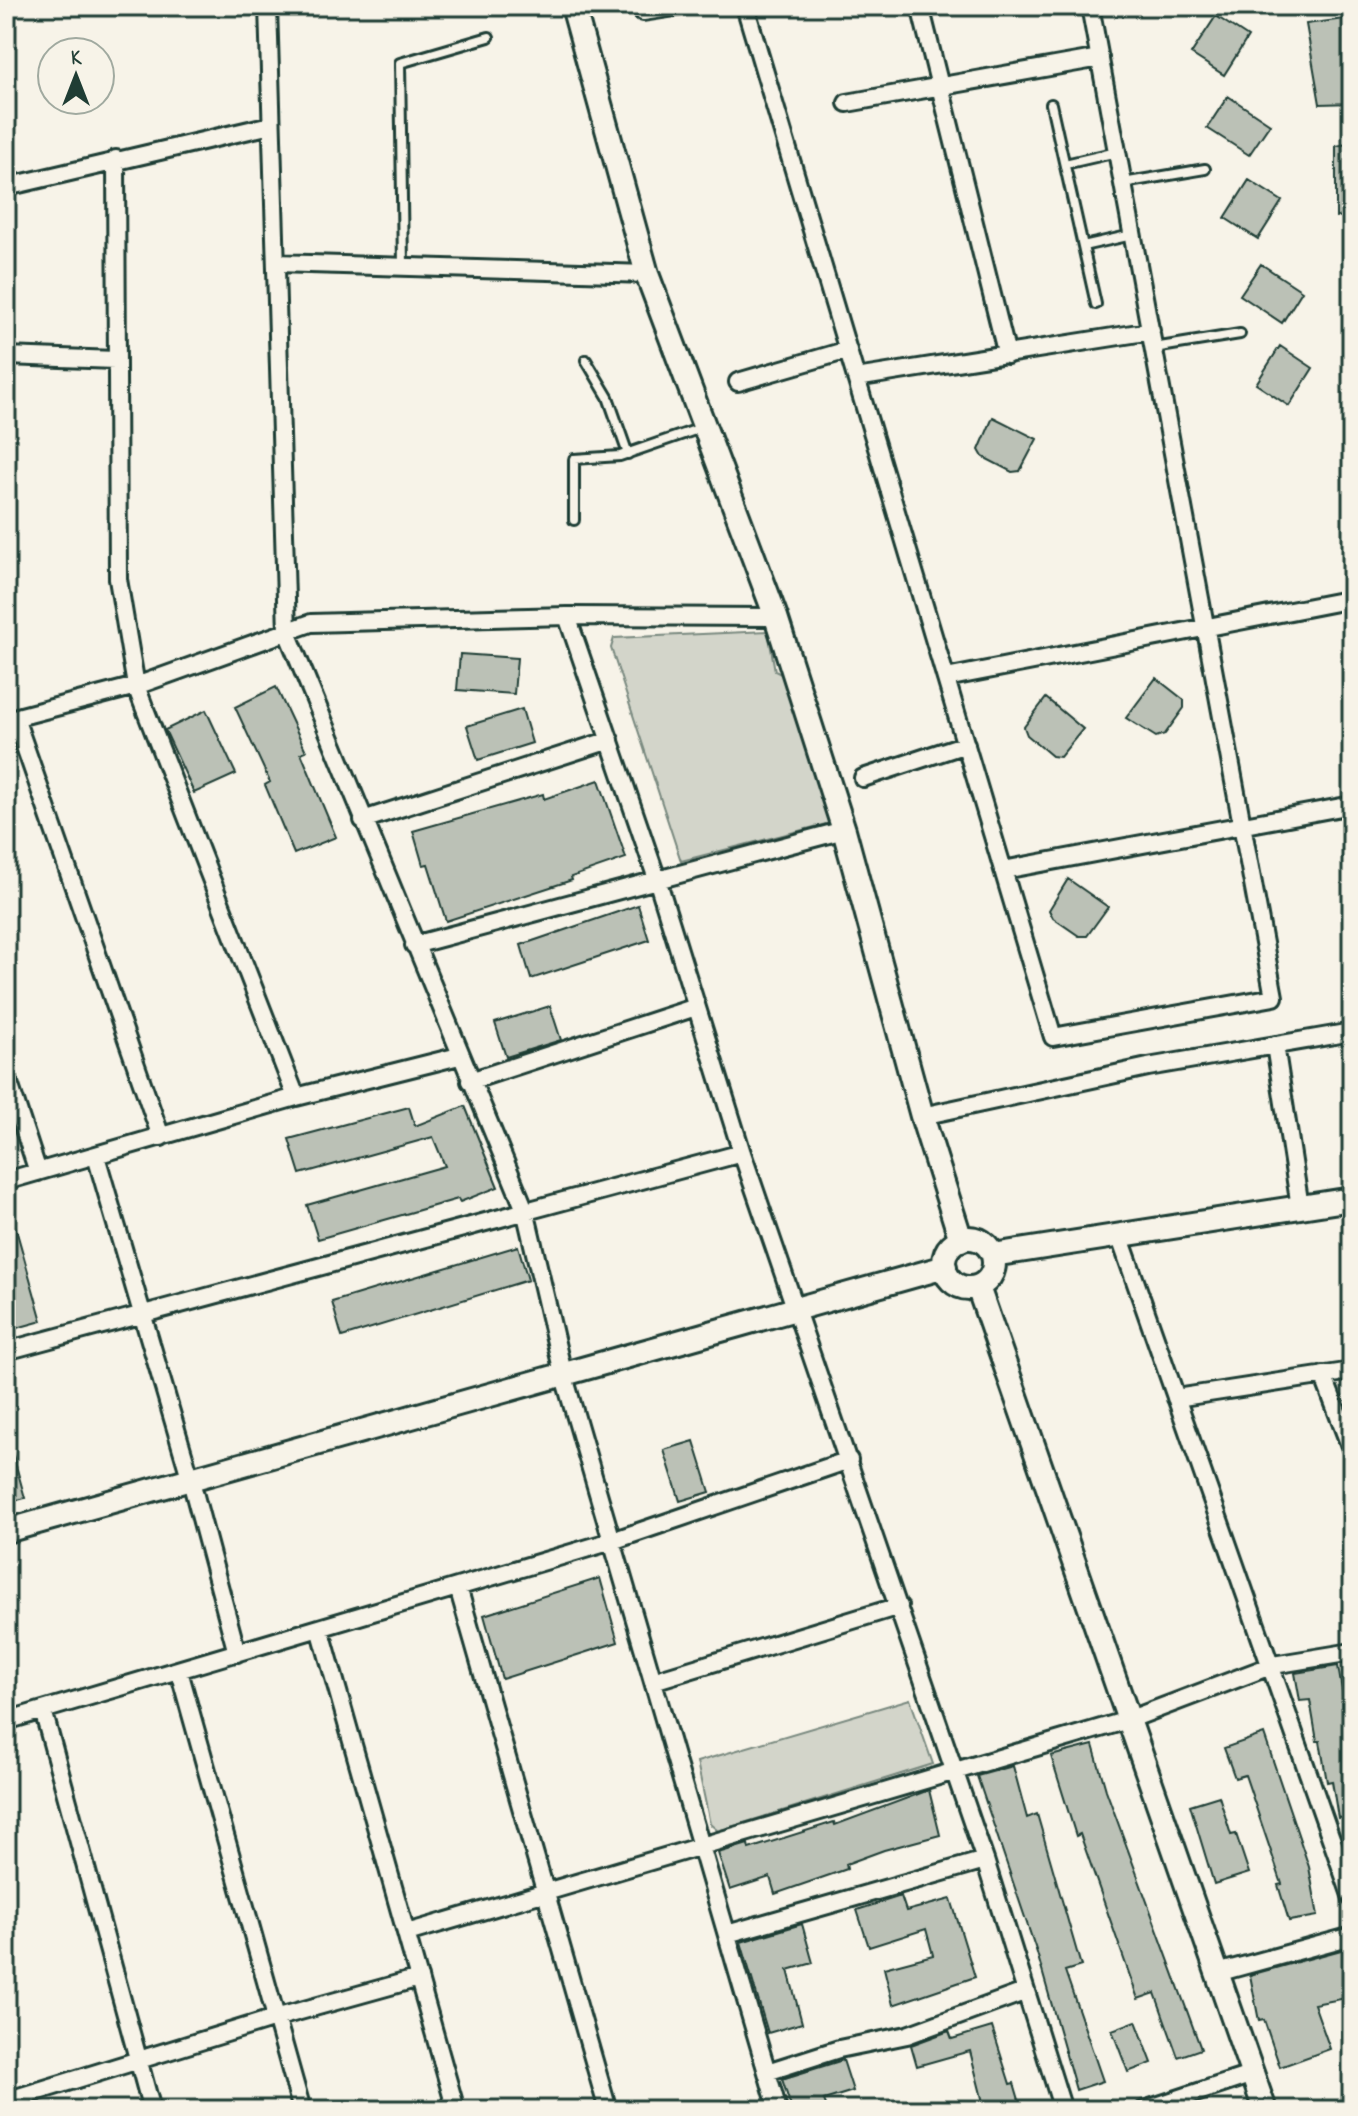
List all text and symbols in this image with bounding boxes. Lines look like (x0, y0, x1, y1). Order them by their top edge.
north arrow (36, 36, 116, 116)
text: K (71, 43, 83, 75)

